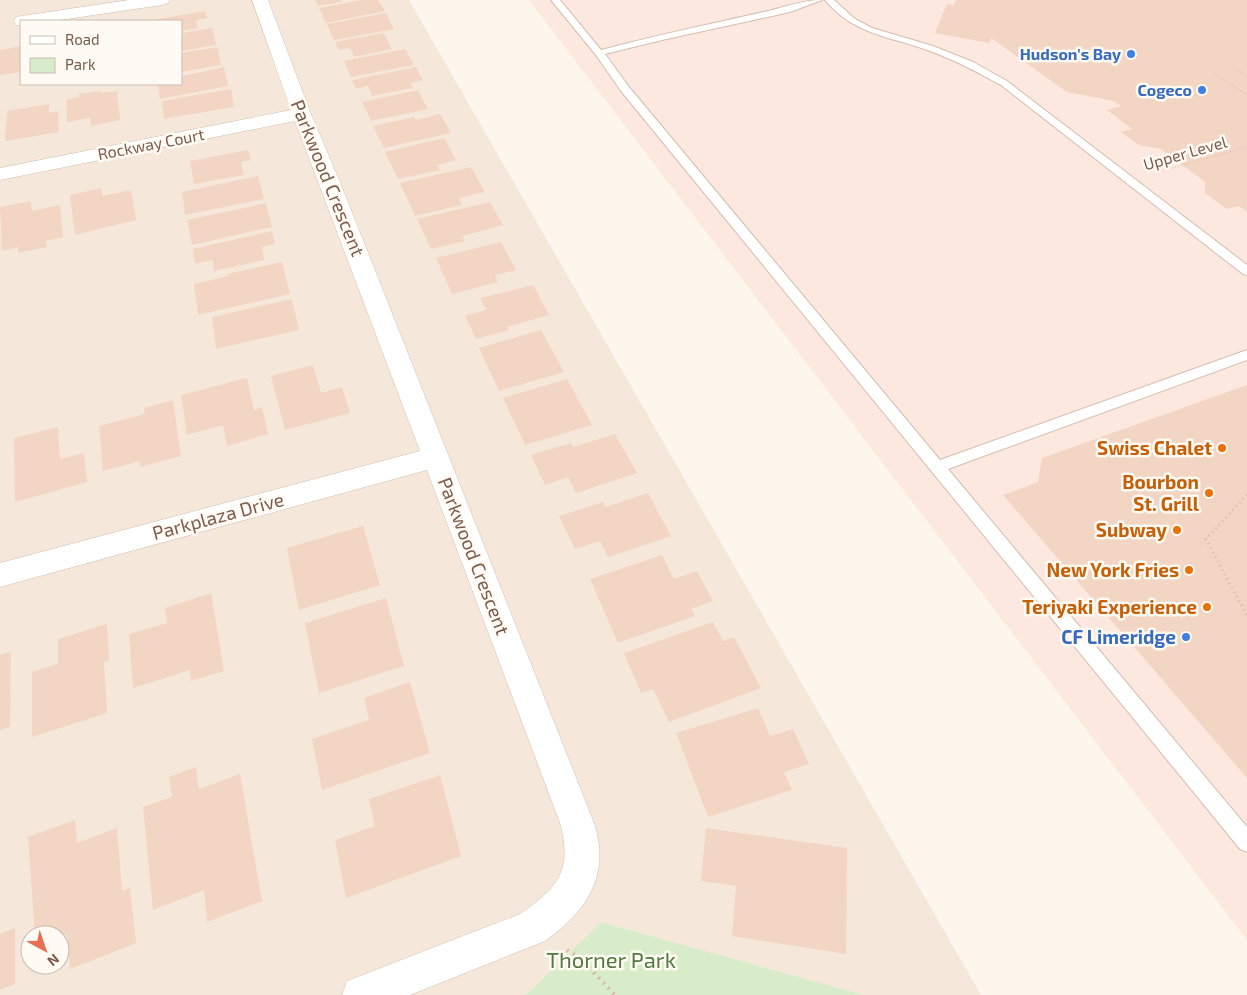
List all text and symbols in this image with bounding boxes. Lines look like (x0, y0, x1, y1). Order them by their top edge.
legend (20, 20, 182, 85)
text: Road (65, 30, 100, 48)
place label: Hudson's Bay (1020, 44, 1121, 64)
marker: Hudson's Bay (1125, 48, 1137, 60)
text: Park (65, 55, 96, 73)
place label: Cogeco (1137, 80, 1192, 99)
marker: Cogeco (1196, 84, 1208, 96)
street label: Parkwood Crescent (287, 96, 370, 259)
street label: Rockway Court (96, 124, 206, 163)
street label: Upper Level (1141, 131, 1229, 173)
place label: Swiss Chalet (1097, 436, 1212, 459)
marker: Swiss Chalet (1216, 442, 1228, 454)
place label: Bourbon St. Grill (1122, 470, 1200, 515)
street label: Parkwood Crescent (434, 474, 515, 638)
street label: Parkplaza Drive (149, 487, 286, 544)
marker: Bourbon St. Grill (1203, 487, 1215, 499)
place label: Subway (1096, 518, 1167, 542)
marker: Subway (1171, 524, 1183, 536)
place label: New York Fries (1047, 558, 1179, 581)
marker: New York Fries (1183, 564, 1195, 576)
place label: Teriyaki Experience (1022, 595, 1197, 619)
marker: Teriyaki Experience (1201, 601, 1213, 613)
place label: CF Limeridge (1061, 625, 1176, 648)
marker: CF Limeridge (1180, 631, 1192, 643)
north arrow (20, 925, 70, 975)
park label: Thorner Park (546, 946, 676, 972)
text: N (44, 951, 63, 970)

